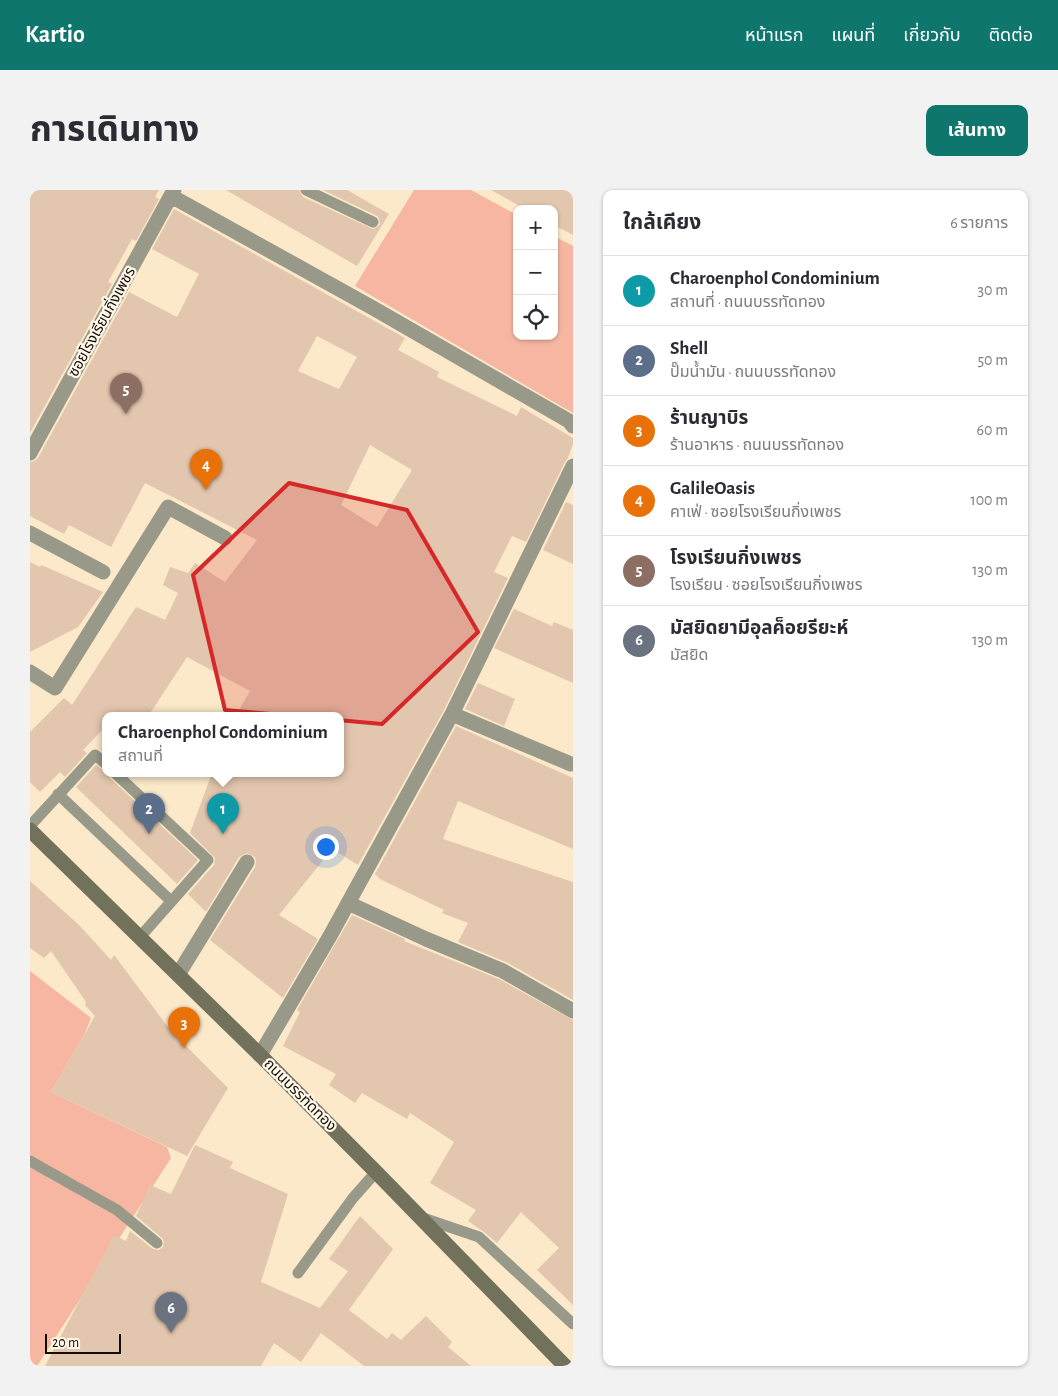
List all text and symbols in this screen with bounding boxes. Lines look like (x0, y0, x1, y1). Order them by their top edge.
text: Kartio (25, 23, 85, 47)
text: หน้าแรก (745, 27, 803, 45)
text: แผนที่ (831, 27, 875, 45)
text: เกี่ยวกับ (903, 27, 961, 45)
text: ติดต่อ (989, 27, 1033, 45)
button: เส้นทาง (926, 105, 1028, 156)
text: การเดินทาง (30, 113, 199, 148)
map controls (513, 205, 558, 340)
button: + (513, 205, 558, 250)
text: ใกล้เคียง (623, 212, 701, 233)
text: 6 รายการ (950, 215, 1008, 231)
button: − (513, 250, 558, 295)
street label: ซอยโรงเรียนกิ่งเพชร (63, 263, 138, 379)
text: Charoenphol Condominium (670, 269, 880, 288)
text: 1 (636, 282, 642, 298)
text: 30 m (978, 282, 1008, 298)
text: สถานที่ · ถนนบรรทัดทอง (670, 294, 825, 310)
button: locate (513, 295, 558, 340)
text: Shell (670, 339, 708, 358)
text: 2 (635, 352, 643, 368)
text: 50 m (977, 352, 1008, 368)
text: ปั๊มน้ำมัน · ถนนบรรทัดทอง (670, 364, 836, 380)
pin: 5 (110, 373, 142, 414)
text: ร้านญาบิร (670, 409, 748, 428)
text: 3 (636, 422, 642, 438)
text: 60 m (977, 422, 1008, 438)
text: ร้านอาหาร · ถนนบรรทัดทอง (670, 437, 844, 453)
pin: 4 (190, 449, 222, 490)
text: GalileOasis (670, 479, 755, 498)
text: 4 (635, 492, 643, 508)
text: 100 m (970, 492, 1008, 508)
text: คาเฟ่ · ซอยโรงเรียนกิ่งเพชร (670, 504, 841, 520)
text: โรงเรียนกิ่งเพชร (670, 549, 802, 568)
text: 5 (636, 562, 642, 578)
text: 130 m (972, 562, 1008, 578)
text: โรงเรียน · ซอยโรงเรียนกิ่งเพชร (670, 577, 863, 593)
text: มัสยิดยามีอุลค็อยรียะห์ (670, 619, 848, 638)
text: 6 (635, 632, 643, 648)
text: 130 m (972, 632, 1008, 648)
text: มัสยิด (670, 647, 708, 663)
popup (102, 712, 344, 777)
text: Charoenphol Condominium (118, 723, 328, 742)
text: สถานที่ (118, 748, 163, 764)
pin: 2 (133, 793, 165, 834)
pin: 1 (207, 793, 239, 834)
your location (313, 834, 339, 860)
pin: 3 (168, 1007, 200, 1048)
street label: ถนนบรรทัดทอง (261, 1055, 340, 1134)
pin: 6 (155, 1292, 187, 1333)
scale bar (45, 1331, 121, 1354)
text: 20 m (52, 1336, 79, 1350)

